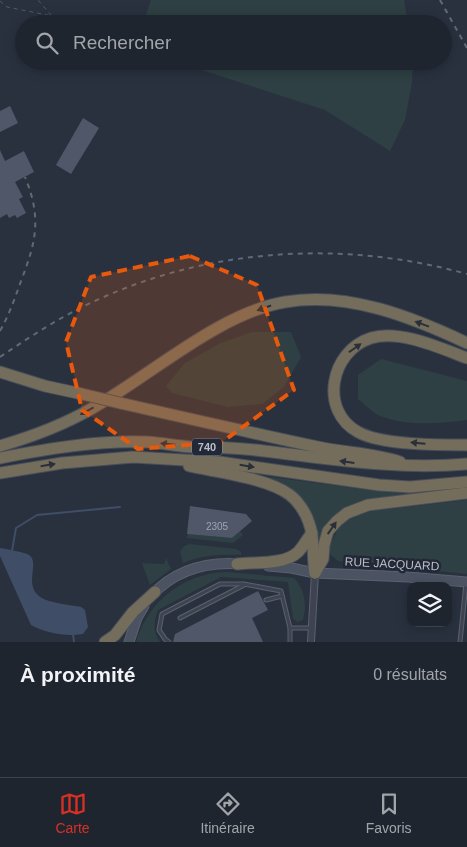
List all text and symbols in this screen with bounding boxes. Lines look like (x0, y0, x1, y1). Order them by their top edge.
search box (15, 15, 452, 70)
icon: search (33, 29, 61, 57)
text: Rechercher (73, 32, 171, 53)
one-way arrow (257, 305, 272, 312)
one-way arrow (414, 320, 429, 328)
one-way arrow (348, 343, 362, 353)
one-way arrow (80, 407, 95, 415)
road number: 740 (192, 438, 222, 456)
one-way arrow (410, 439, 426, 447)
one-way arrow (160, 440, 176, 448)
one-way arrow (339, 458, 355, 466)
one-way arrow (40, 461, 56, 469)
one-way arrow (239, 463, 255, 471)
house number: 2305 (206, 521, 229, 532)
one-way arrow (327, 521, 337, 535)
street label: RUE JACQUARD (344, 555, 440, 573)
map controls (407, 582, 452, 627)
button: layers (407, 582, 452, 627)
text: À proximité (20, 663, 136, 686)
text: 0 résultats (373, 666, 447, 683)
tab: Carte (55, 790, 90, 836)
tab: Itinéraire (200, 790, 255, 836)
tab: Favoris (366, 790, 412, 836)

